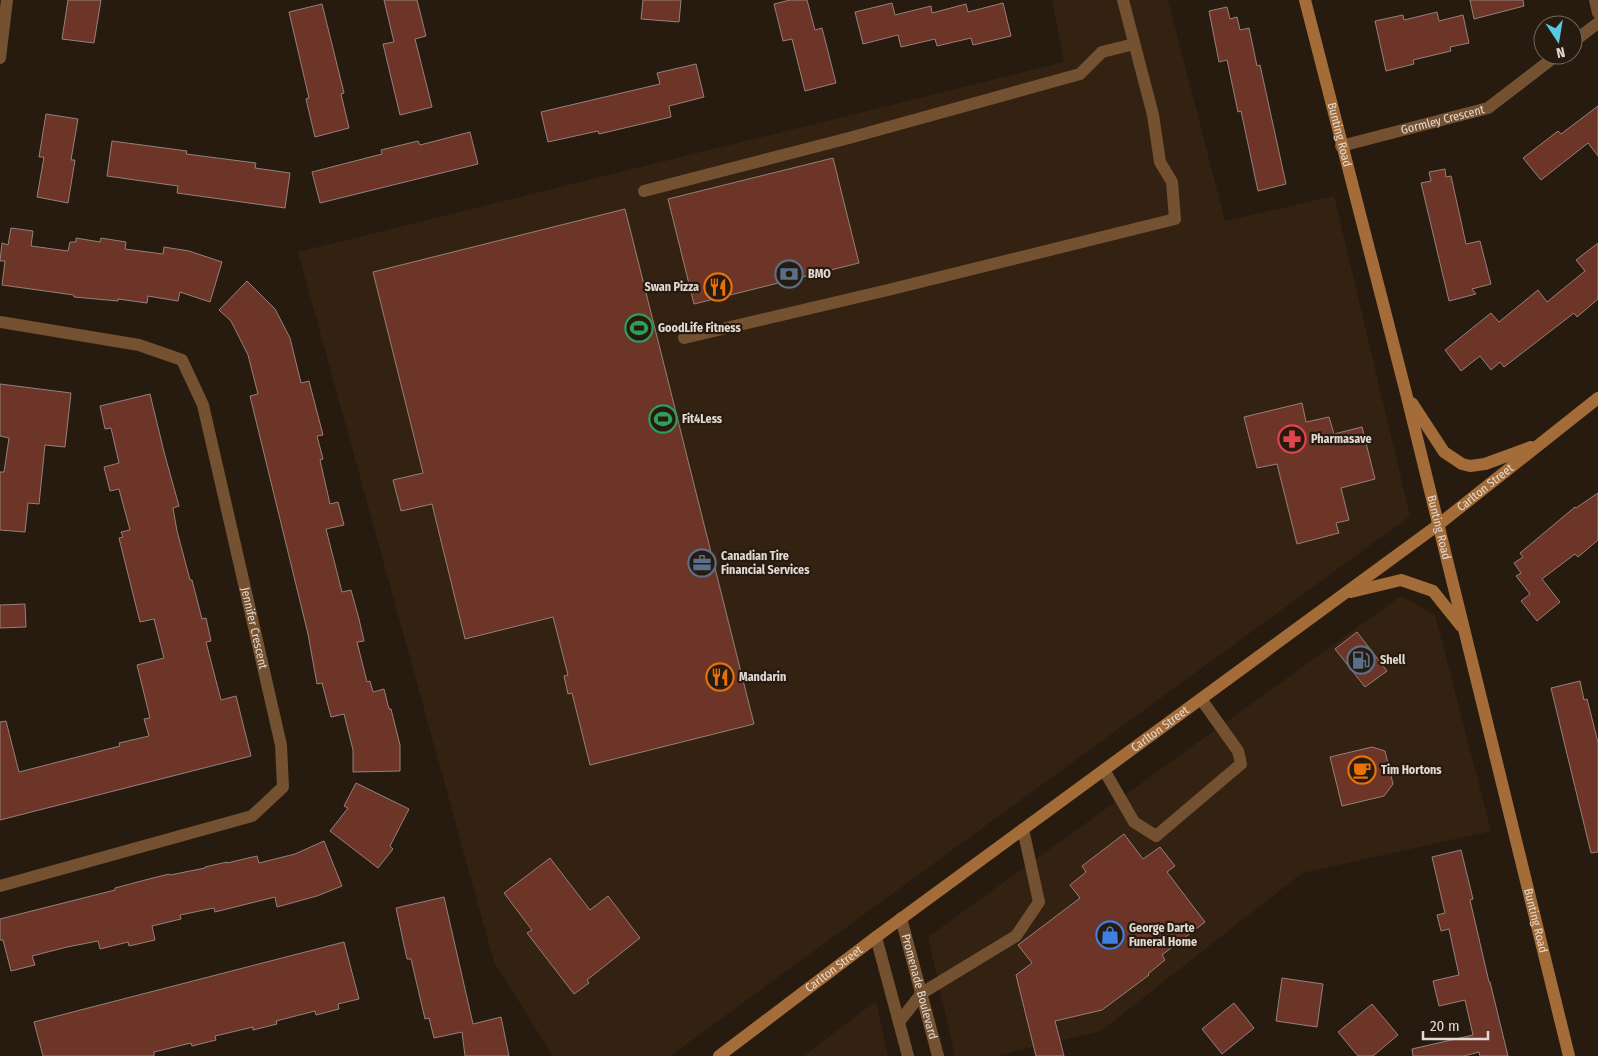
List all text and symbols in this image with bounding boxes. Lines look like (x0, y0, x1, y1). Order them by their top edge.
north arrow (1533, 15, 1583, 65)
text: N (1555, 43, 1566, 61)
street label: Bunting Road (1325, 101, 1355, 168)
street label: Gormley Crescent (1399, 102, 1486, 137)
bank icon: BMO (774, 259, 804, 289)
place label: BMO (808, 267, 831, 281)
restaurant icon: Swan Pizza (703, 272, 733, 302)
place label: Swan Pizza (644, 280, 699, 294)
sports icon: GoodLife Fitness (624, 313, 654, 343)
place label: GoodLife Fitness (658, 321, 741, 335)
sports icon: Fit4Less (648, 404, 678, 434)
place label: Fit4Less (682, 412, 723, 426)
pharmacy icon: Pharmasave (1277, 424, 1307, 454)
place label: Pharmasave (1311, 432, 1372, 446)
street label: Carlton Street (1454, 461, 1516, 514)
street label: Bunting Road (1424, 494, 1454, 561)
office icon: Canadian Tire Financial Services (687, 548, 717, 578)
place label: Canadian Tire Financial Services (721, 549, 810, 577)
street label: Jennifer Crescent (238, 586, 270, 670)
fuel station icon: Shell (1346, 645, 1376, 675)
place label: Shell (1380, 653, 1406, 667)
restaurant icon: Mandarin (705, 662, 735, 692)
place label: Mandarin (739, 670, 786, 684)
street label: Carlton Street (1128, 703, 1192, 755)
cafe icon: Tim Hortons (1347, 755, 1377, 785)
place label: Tim Hortons (1381, 763, 1442, 777)
street label: Bunting Road (1521, 887, 1550, 954)
shop icon: George Darte Funeral Home (1095, 920, 1125, 950)
place label: George Darte Funeral Home (1129, 921, 1197, 949)
street label: Promenade Boulevard (899, 932, 940, 1041)
street label: Carlton Street (802, 943, 865, 995)
scale bar (1423, 1008, 1488, 1040)
text: 20 m (1430, 1017, 1460, 1035)

